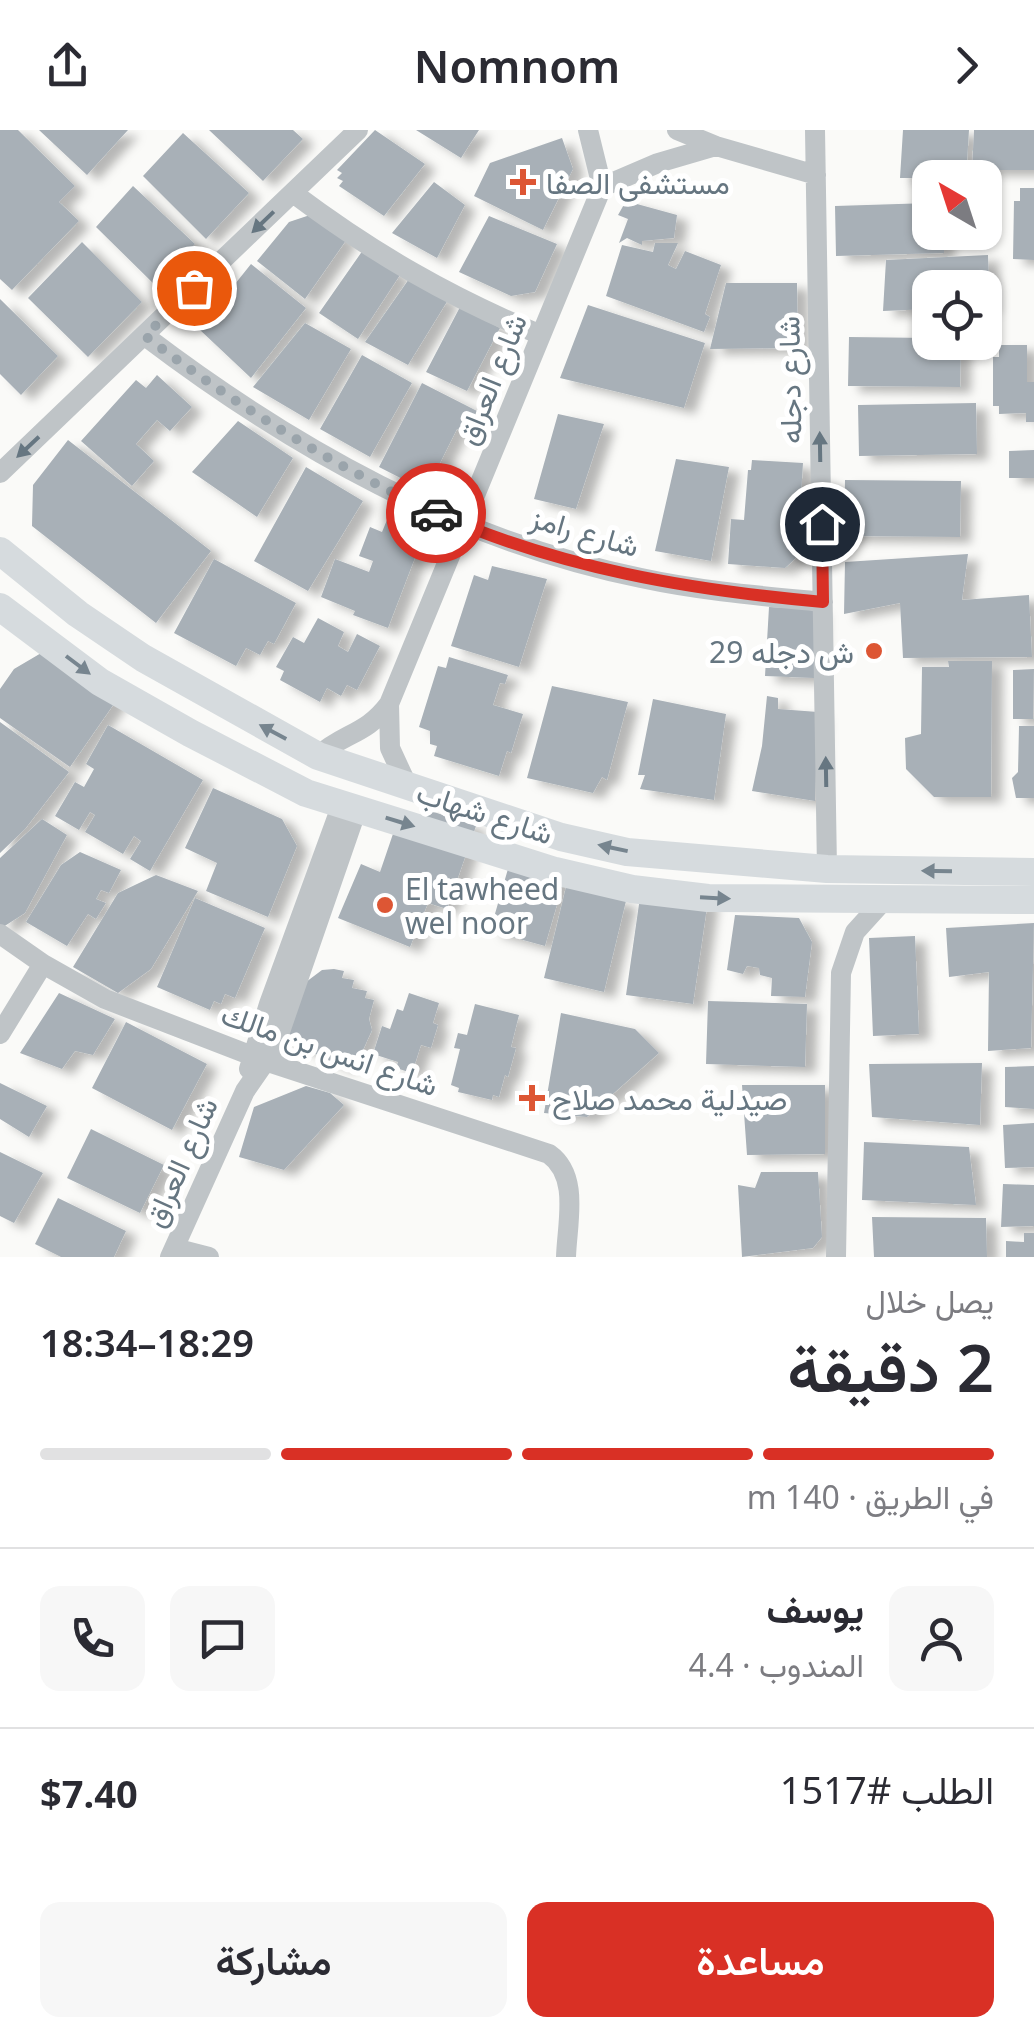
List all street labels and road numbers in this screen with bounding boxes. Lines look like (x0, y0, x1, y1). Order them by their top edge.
street label: شارع العراق (446, 307, 537, 451)
street label: شارع دجله (767, 316, 812, 444)
street label: شارع رامز (525, 496, 644, 567)
street label: شارع شهاب (411, 771, 558, 854)
street label: شارع انس بن مالك (216, 993, 444, 1106)
street label: شارع العراق (133, 1091, 228, 1234)

